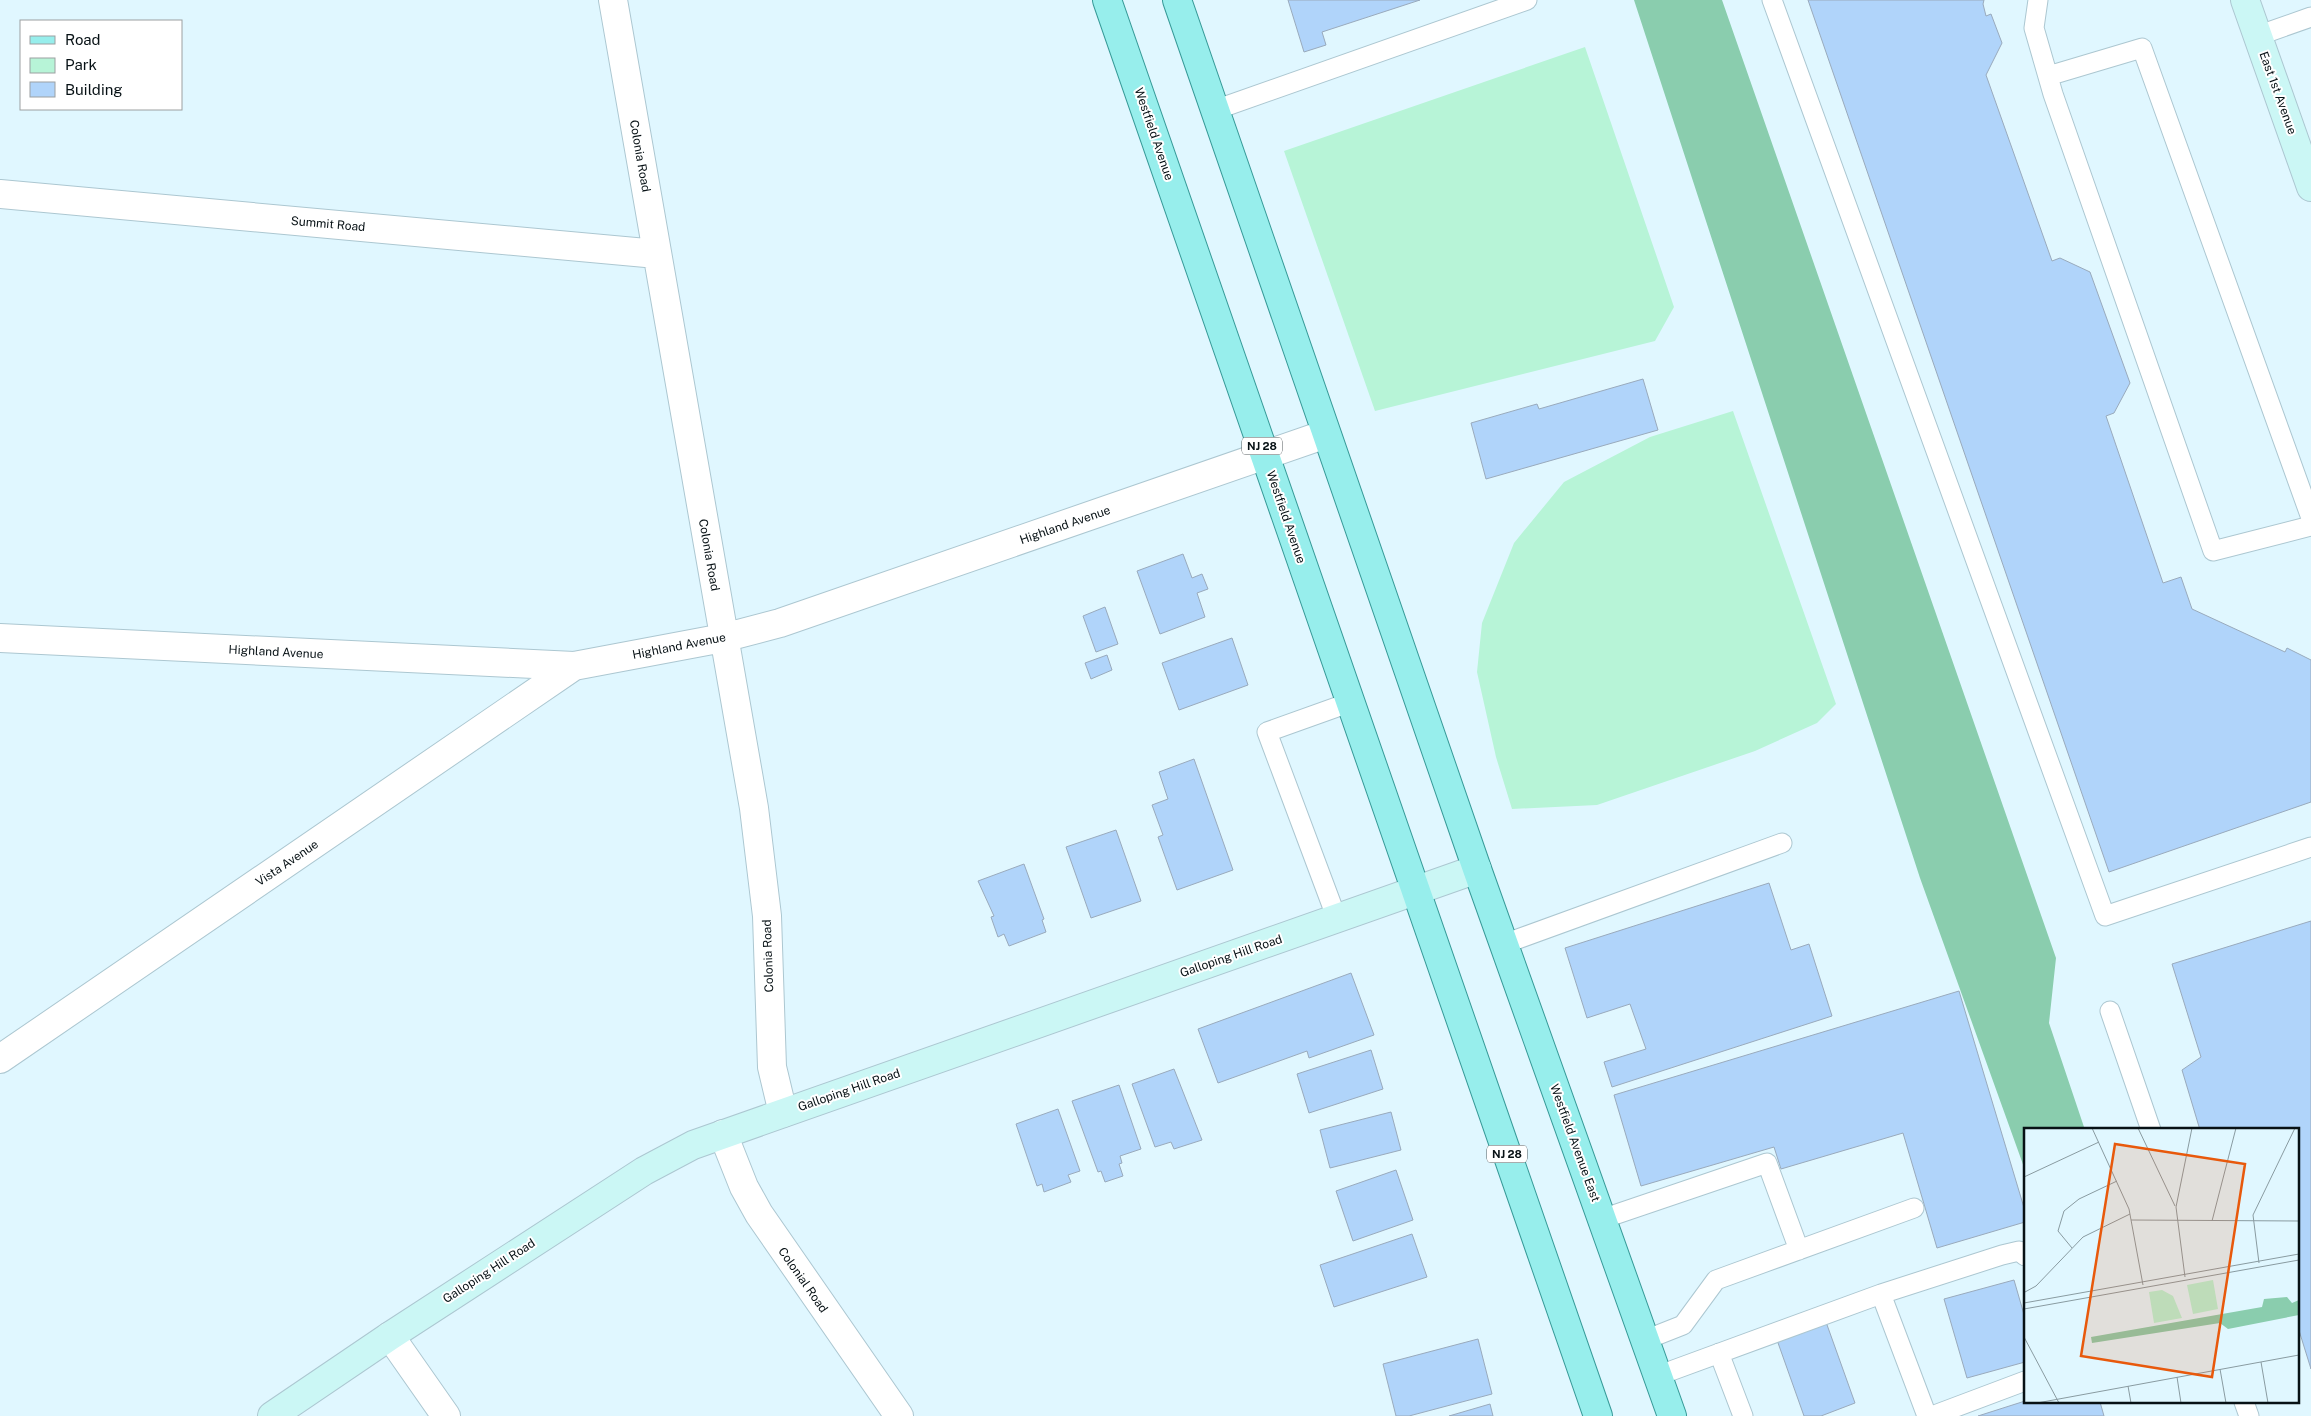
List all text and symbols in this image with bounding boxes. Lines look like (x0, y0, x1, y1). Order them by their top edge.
legend (20, 20, 182, 110)
text: Road (65, 31, 101, 48)
street label: East 1st Avenue (2257, 50, 2300, 136)
text: Park (65, 56, 97, 73)
text: Building (65, 81, 123, 98)
street label: Westfield Avenue (1132, 86, 1176, 182)
street label: Colonia Road (627, 119, 653, 193)
street label: Summit Road (290, 214, 366, 234)
road number: NJ 28 (1242, 438, 1282, 454)
street label: Westfield Avenue (1264, 469, 1308, 565)
street label: Highland Avenue (1018, 503, 1112, 547)
street label: Colonia Road (696, 518, 722, 592)
street label: Highland Avenue (631, 630, 727, 662)
street label: Highland Avenue (228, 643, 324, 661)
street label: Vista Avenue (253, 837, 321, 889)
street label: Colonia Road (760, 919, 776, 993)
street label: Galloping Hill Road (1178, 932, 1284, 980)
street label: Galloping Hill Road (796, 1066, 902, 1114)
street label: Westfield Avenue East (1547, 1082, 1603, 1204)
inset map (2024, 1128, 2298, 1404)
road number: NJ 28 (1487, 1146, 1527, 1162)
street label: Galloping Hill Road (440, 1236, 538, 1306)
street label: Colonial Road (775, 1245, 831, 1315)

